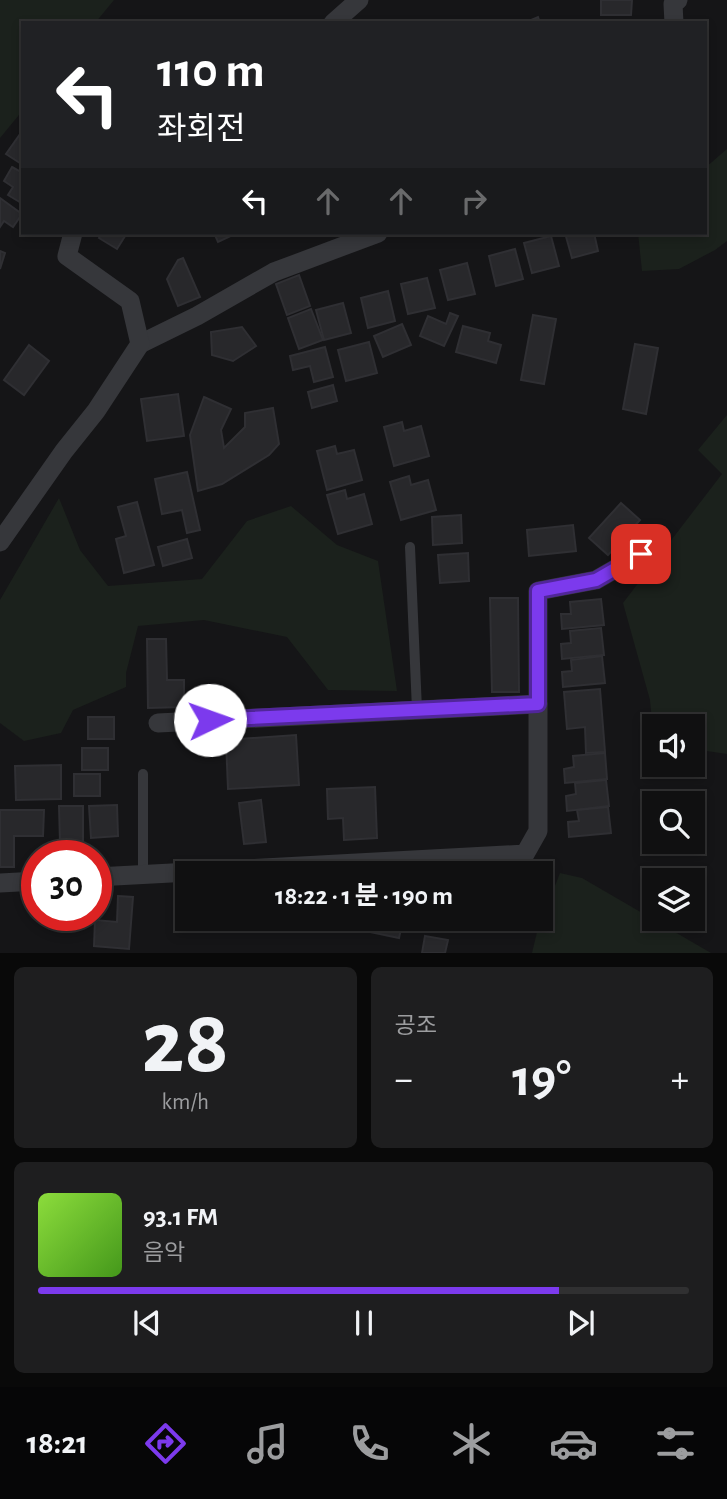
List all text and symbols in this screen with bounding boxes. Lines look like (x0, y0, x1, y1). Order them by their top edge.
text: 110 m (157, 47, 265, 96)
icon: left (42, 49, 133, 140)
text: 좌회전 (157, 113, 245, 145)
icon: left (236, 182, 274, 220)
icon: ahead (309, 182, 347, 220)
icon: ahead (382, 182, 420, 220)
icon: right (455, 182, 493, 220)
pin (611, 524, 671, 584)
icon: arrive (622, 535, 660, 573)
position arrow (173, 683, 247, 757)
map controls (642, 714, 705, 931)
button: sound (642, 714, 705, 777)
button: search (642, 791, 705, 854)
speed limit sign: 30 (21, 840, 112, 931)
button: layers (642, 868, 705, 931)
text: 18:22 · 1 분 · 190 m (275, 883, 453, 909)
text: 28 (141, 998, 229, 1089)
text: 공조 (395, 1015, 437, 1038)
text: 19° (512, 1053, 571, 1105)
text: − (395, 1061, 413, 1099)
text: + (671, 1061, 689, 1099)
text: km/h (162, 1091, 209, 1114)
text: 93.1 FM (143, 1204, 218, 1230)
text: 음악 (143, 1242, 185, 1265)
icon: previous (128, 1304, 166, 1342)
icon: pause (345, 1304, 383, 1342)
icon: next (562, 1304, 600, 1342)
icon: directions (141, 1419, 190, 1468)
icon: music (243, 1419, 292, 1468)
icon: phone (345, 1419, 394, 1468)
icon: climate (447, 1419, 496, 1468)
icon: car (549, 1419, 598, 1468)
icon: filters (651, 1419, 700, 1468)
text: 18:21 (27, 1427, 88, 1459)

